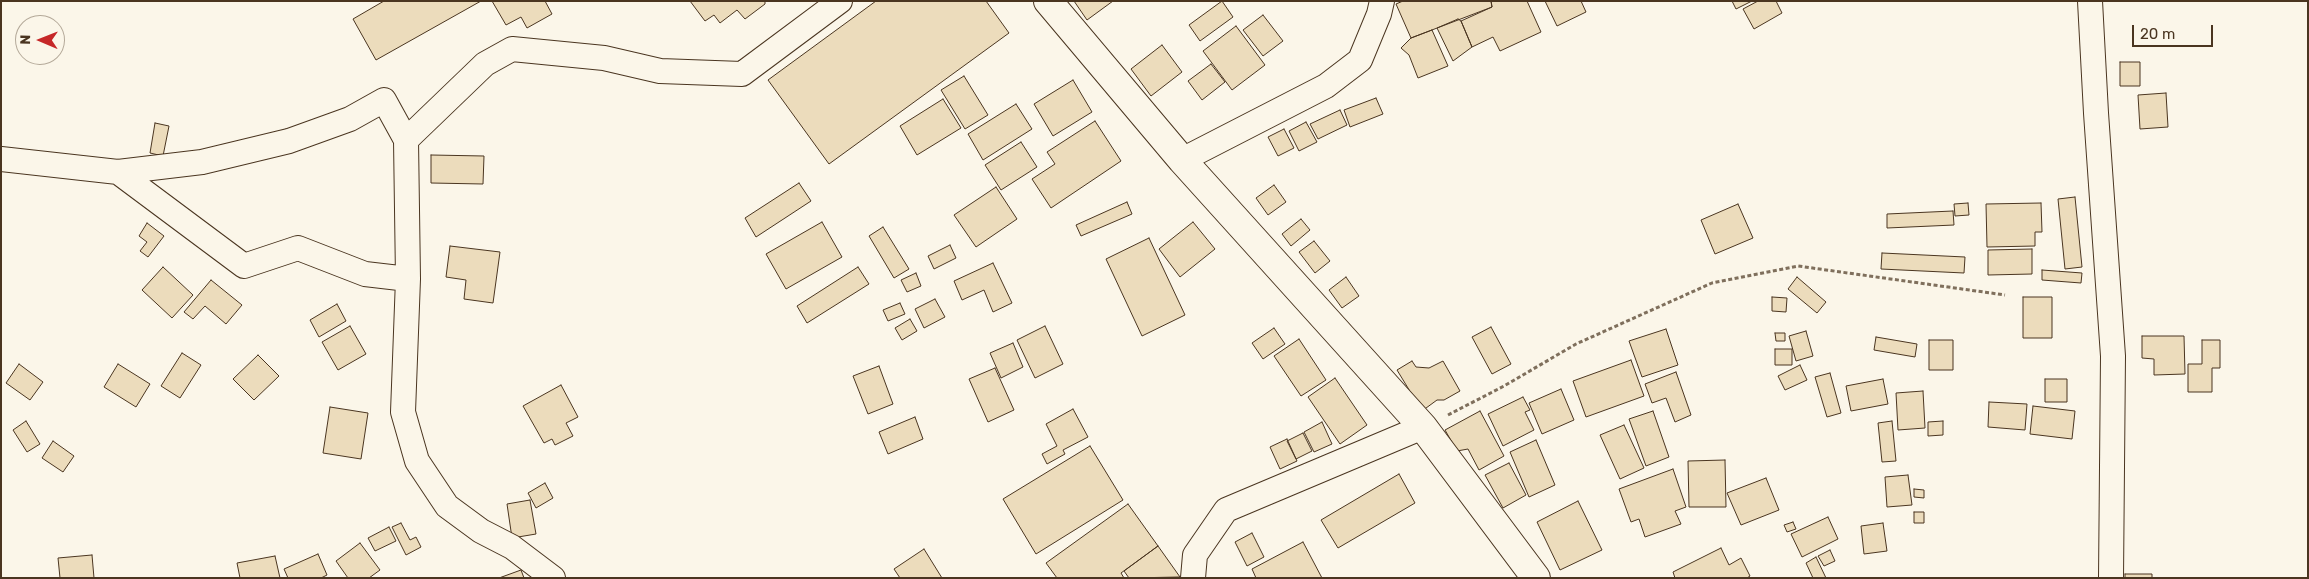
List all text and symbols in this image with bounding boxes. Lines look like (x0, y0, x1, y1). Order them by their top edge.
north arrow (15, 15, 65, 65)
scale bar (2134, 15, 2215, 47)
text: 20 m (2140, 25, 2175, 43)
text: N (17, 35, 34, 45)

